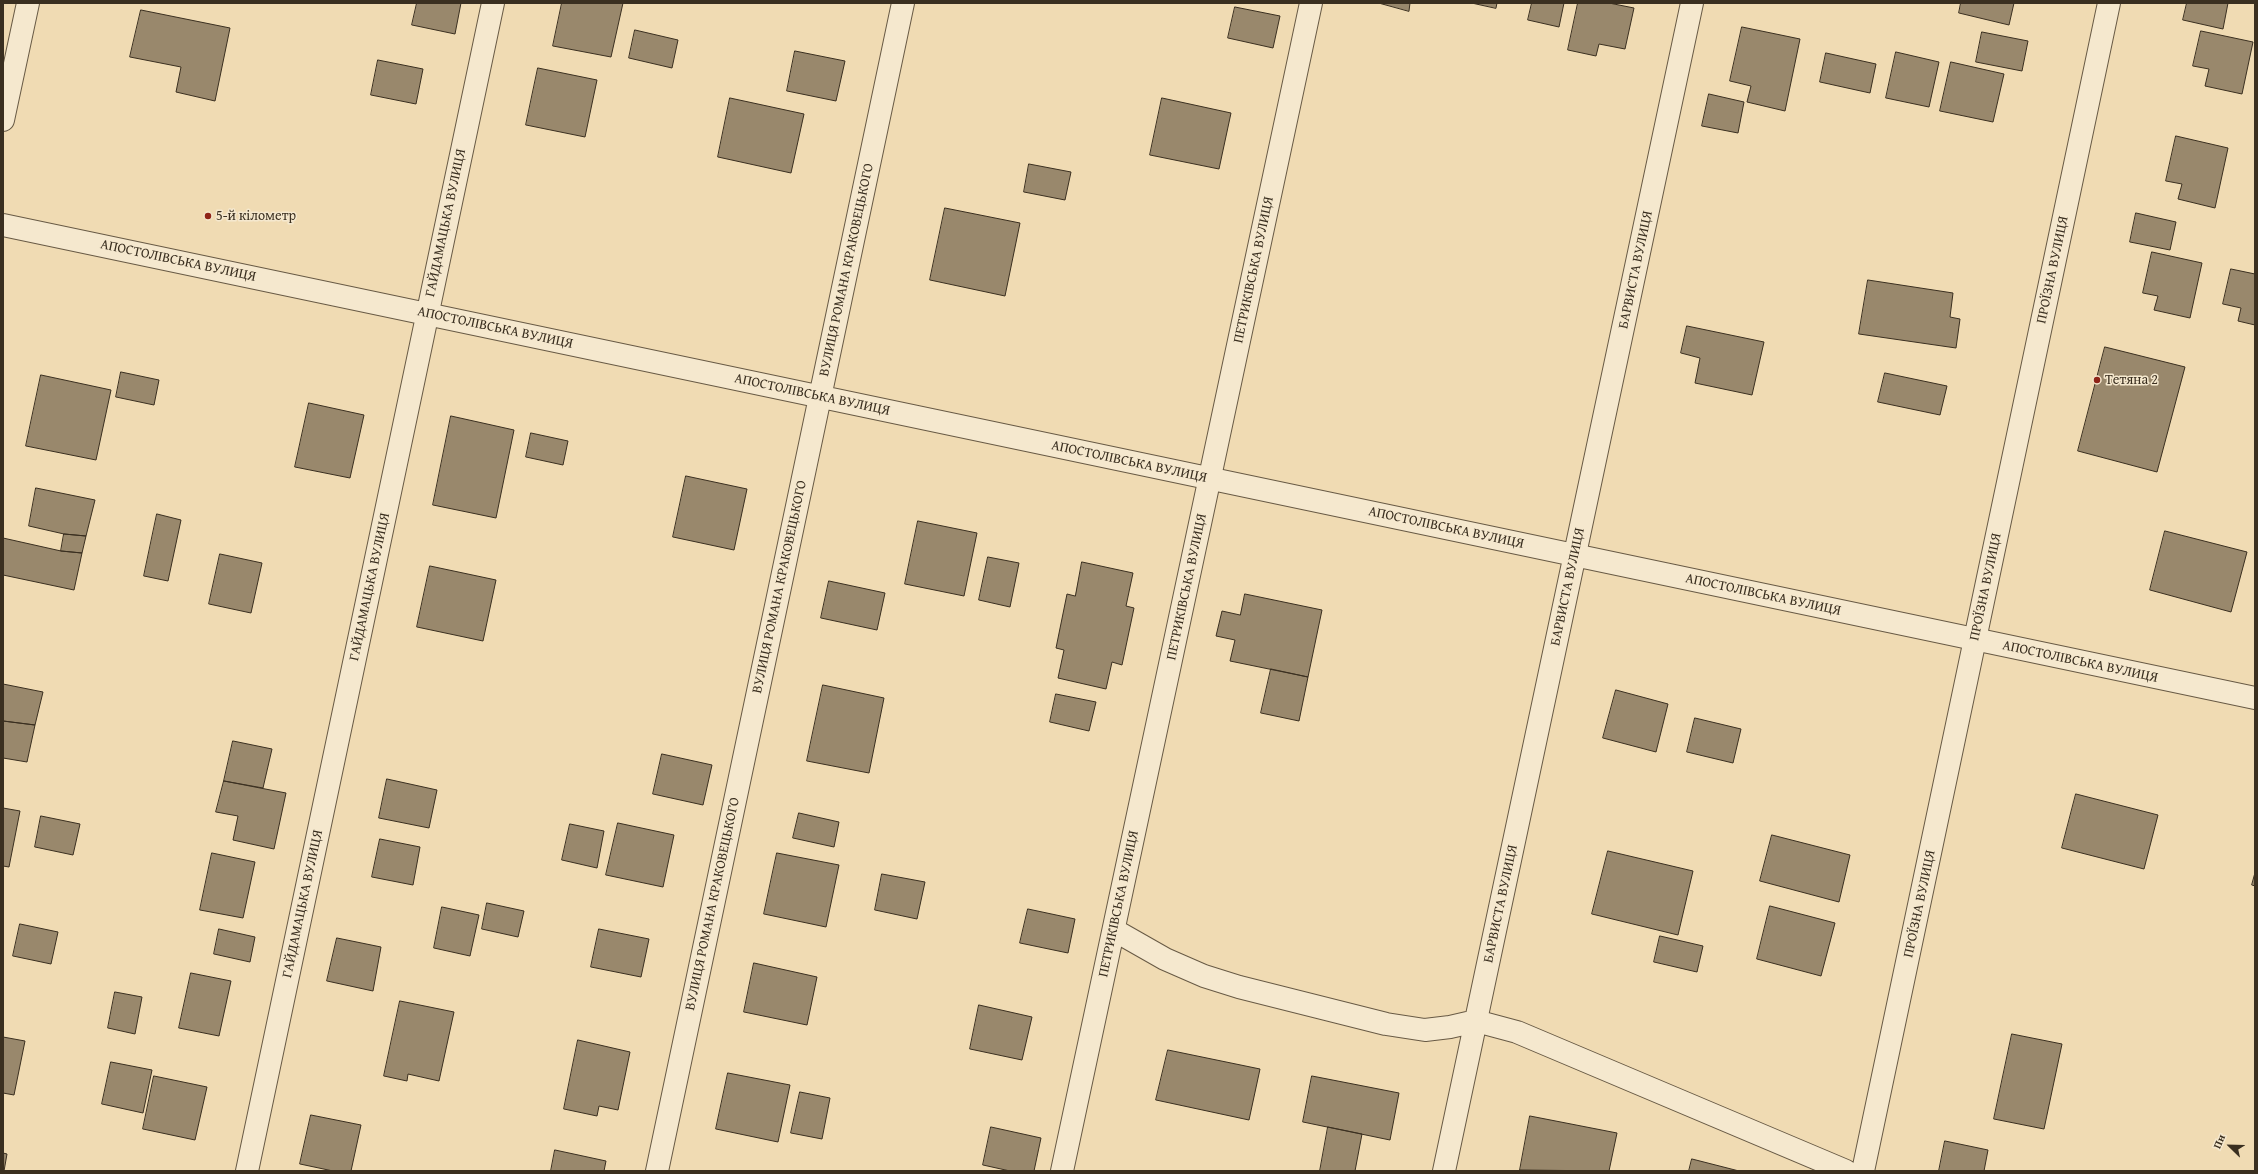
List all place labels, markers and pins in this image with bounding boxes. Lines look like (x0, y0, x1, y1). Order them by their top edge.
place label: 5-й кілометр (216, 208, 296, 224)
marker: 5-й кілометр (203, 211, 213, 221)
place label: Тетяна 2 (2105, 372, 2158, 388)
marker: Тетяна 2 (2092, 375, 2102, 385)

